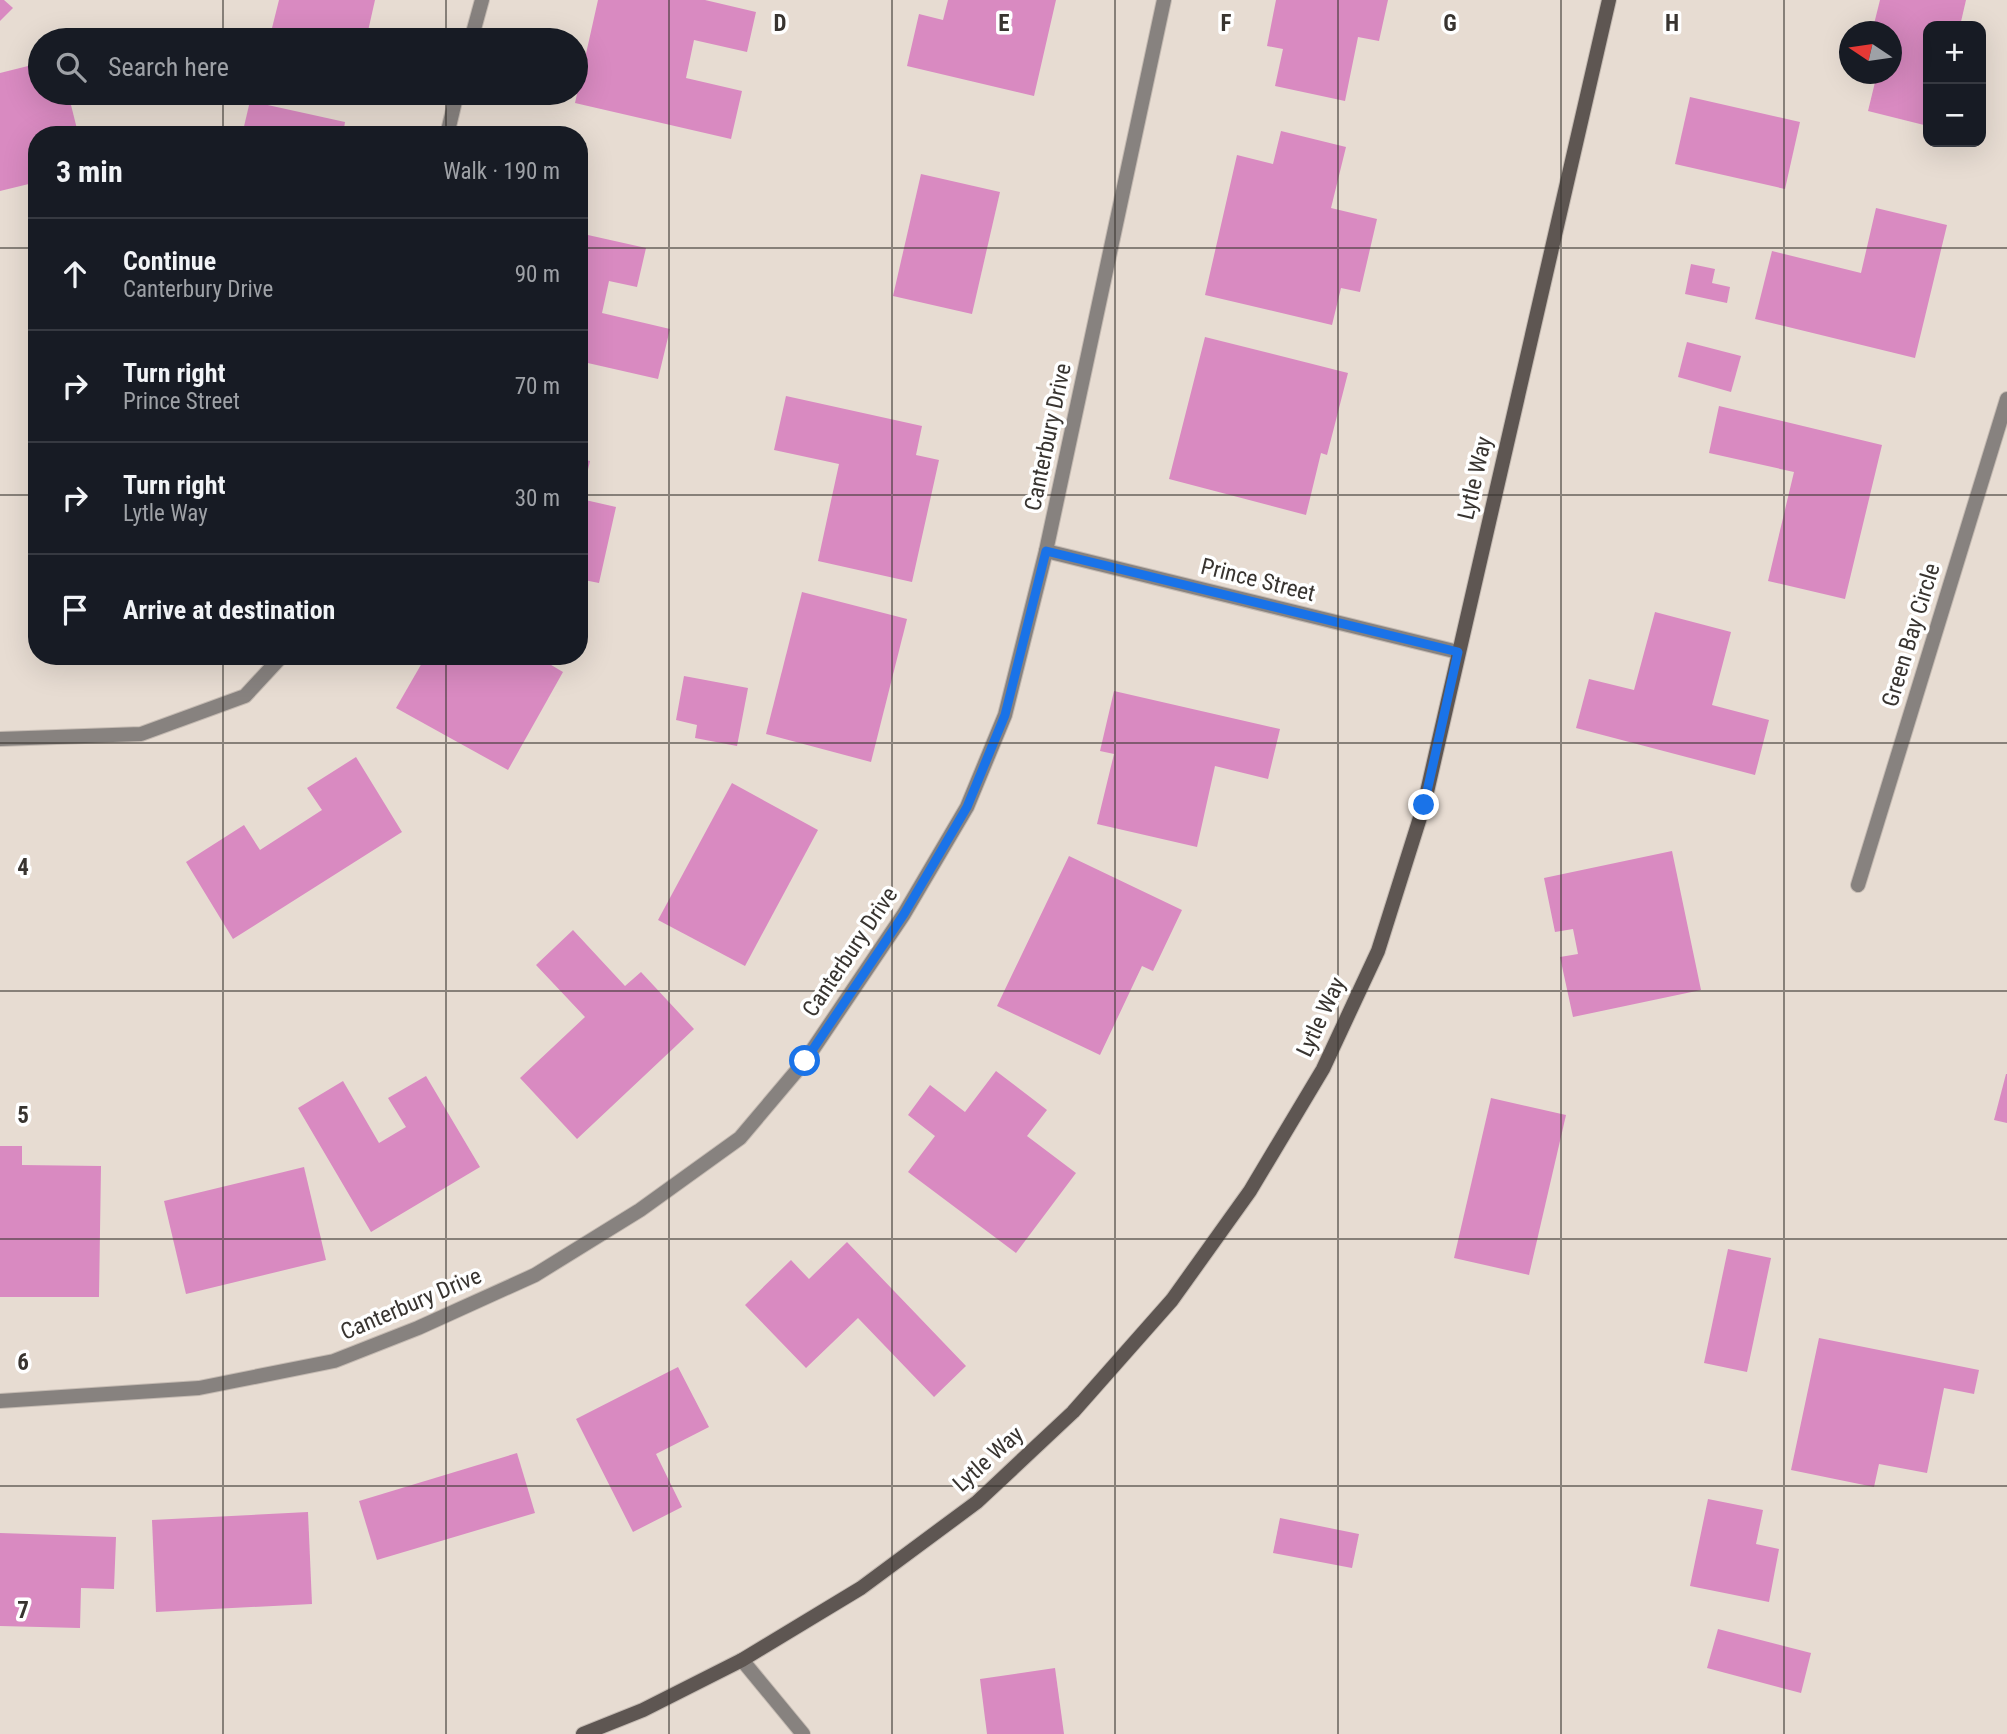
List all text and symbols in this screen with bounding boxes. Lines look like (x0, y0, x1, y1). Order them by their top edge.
text: D (774, 10, 787, 37)
text: E (998, 10, 1010, 37)
text: F (1221, 10, 1232, 37)
text: G (1443, 10, 1457, 37)
text: H (1665, 10, 1679, 37)
north arrow (1839, 21, 1902, 84)
map controls (1923, 21, 1986, 147)
button: + (1923, 21, 1986, 84)
search box (28, 28, 588, 105)
icon: search (52, 48, 90, 86)
text: Search here (108, 52, 229, 82)
button: − (1923, 84, 1986, 147)
text: 3 min (56, 154, 123, 189)
text: Walk · 190 m (443, 158, 560, 185)
text: Continue (123, 246, 216, 276)
icon: ahead (56, 255, 94, 293)
text: 90 m (515, 261, 560, 288)
text: Canterbury Drive (123, 276, 273, 303)
text: Turn right (123, 358, 225, 388)
street label: Canterbury Drive (1019, 361, 1077, 513)
icon: right (56, 367, 94, 405)
text: 70 m (515, 373, 560, 400)
text: Prince Street (123, 388, 240, 415)
street label: Lytle Way (1452, 433, 1498, 522)
text: Turn right (123, 470, 225, 500)
icon: right (56, 479, 94, 517)
text: 30 m (515, 485, 560, 512)
text: Lytle Way (123, 500, 208, 527)
street label: Prince Street (1198, 553, 1318, 607)
street label: Green Bay Circle (1876, 560, 1946, 710)
icon: arrive (56, 591, 94, 629)
text: Arrive at destination (123, 595, 335, 625)
route end (1408, 789, 1439, 820)
text: 4 (17, 854, 29, 881)
street label: Canterbury Drive (797, 882, 903, 1022)
street label: Lytle Way (1291, 973, 1351, 1061)
route start (789, 1045, 820, 1076)
text: 5 (17, 1102, 29, 1129)
street label: Canterbury Drive (337, 1262, 485, 1346)
text: 6 (17, 1349, 29, 1376)
street label: Lytle Way (947, 1420, 1029, 1497)
text: 7 (17, 1597, 29, 1624)

